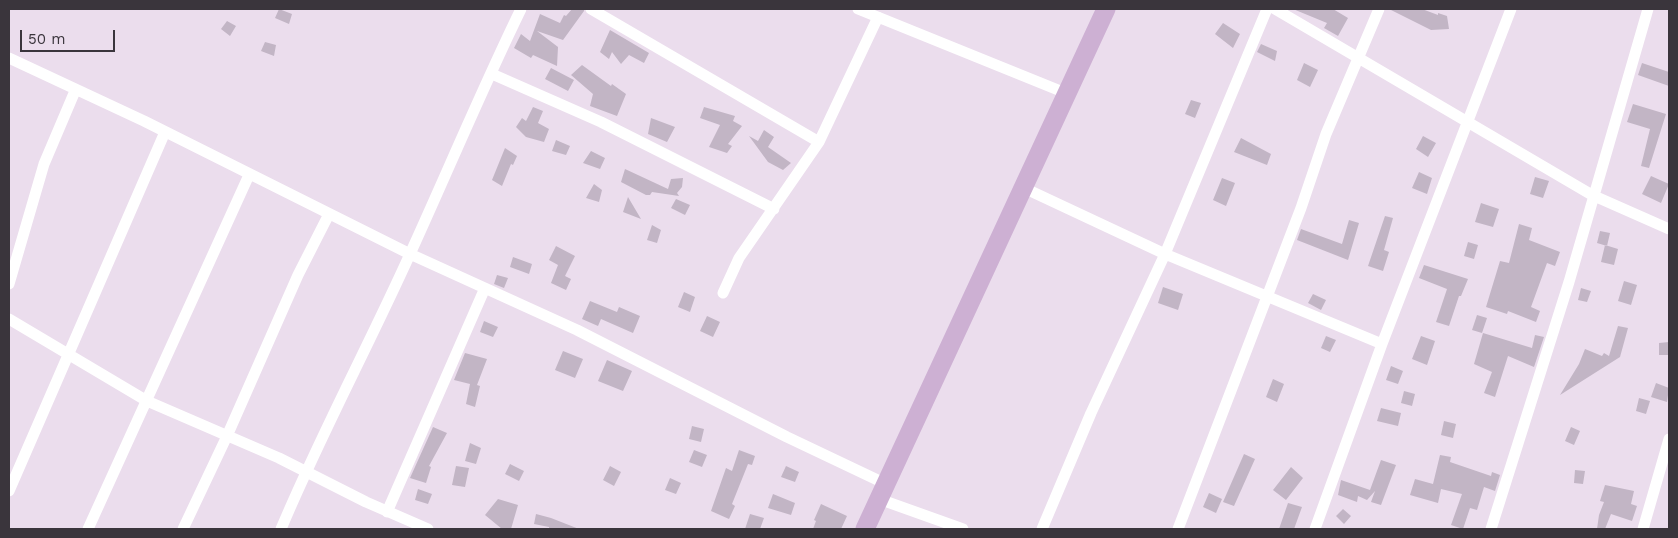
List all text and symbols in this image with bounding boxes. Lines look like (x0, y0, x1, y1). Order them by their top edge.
scale bar (22, 20, 118, 52)
text: 50 m (28, 30, 65, 48)

